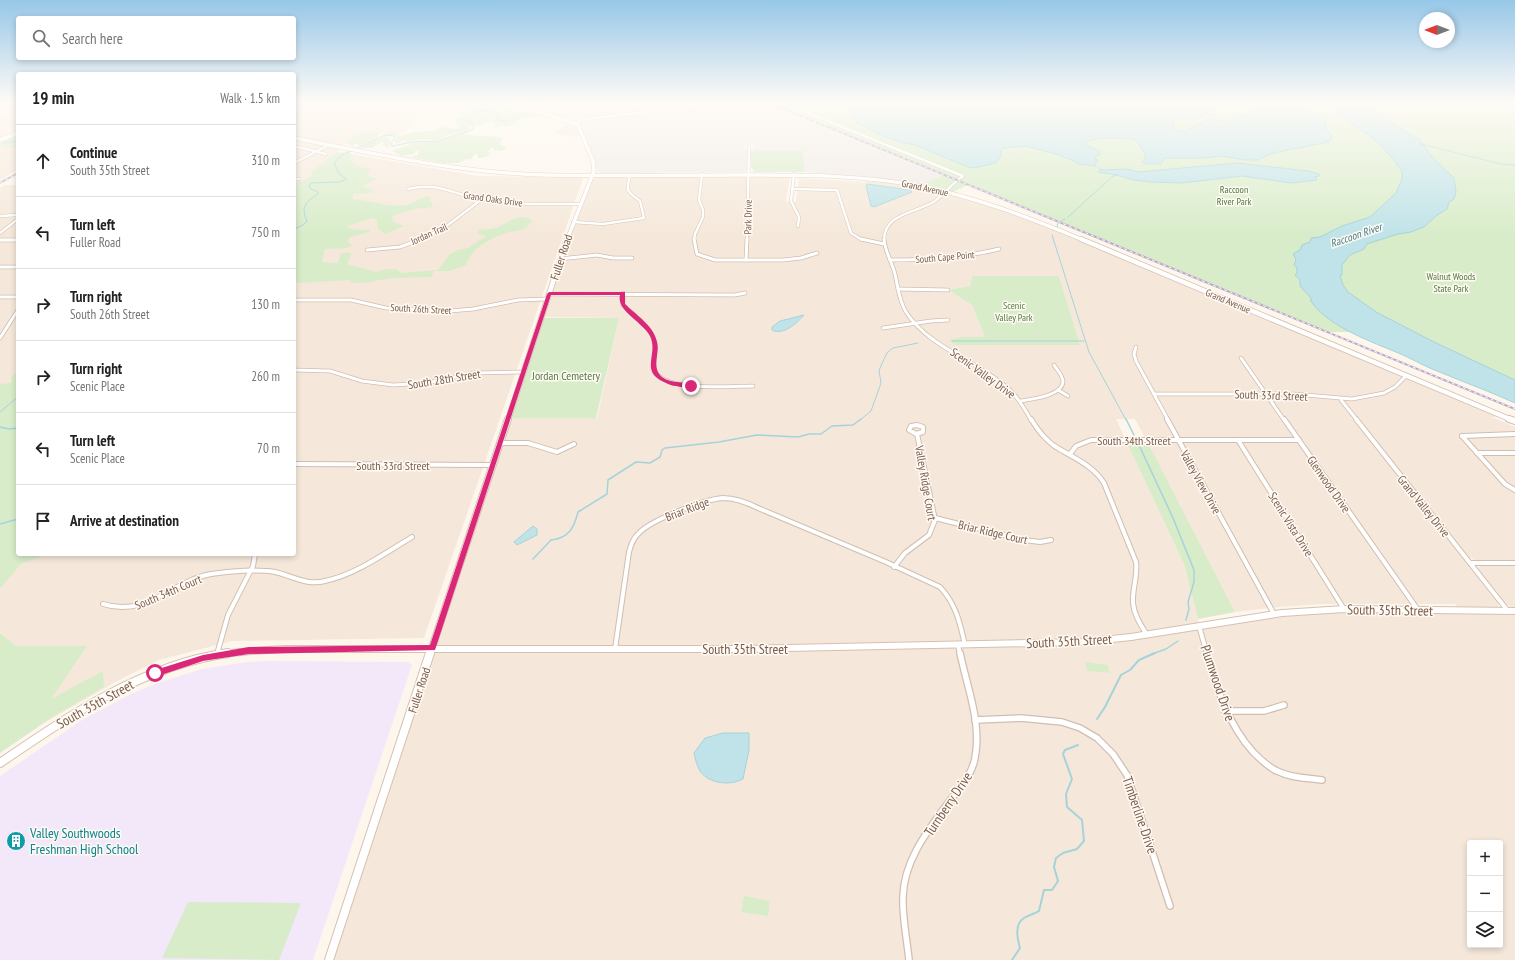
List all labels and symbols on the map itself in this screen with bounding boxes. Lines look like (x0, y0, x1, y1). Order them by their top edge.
north arrow (1419, 12, 1455, 48)
street label: Grand Avenue (900, 177, 950, 199)
park label: Raccoon River Park (1217, 183, 1251, 208)
street label: Grand Oaks Drive (463, 188, 523, 210)
street label: Park Drive (741, 199, 755, 235)
water label: Raccoon River (1329, 219, 1385, 250)
street label: Jordan Trail (408, 220, 450, 248)
street label: Fuller Road (547, 232, 575, 282)
street label: South Cape Point (915, 248, 975, 266)
park label: Walnut Woods State Park (1427, 270, 1476, 295)
street label: Grand Avenue (1204, 286, 1252, 316)
park label: Scenic Valley Park (994, 299, 1033, 324)
street label: South 26th Street (390, 301, 452, 317)
street label: Scenic Valley Drive (947, 344, 1019, 402)
street label: South 28th Street (407, 366, 482, 392)
park label: Jordan Cemetery (531, 368, 600, 383)
route end (682, 377, 700, 395)
street label: South 33rd Street (1234, 386, 1309, 404)
street label: South 34th Street (1097, 433, 1171, 448)
street label: Valley Ridge Court (912, 443, 940, 522)
street label: Valley View Drive (1177, 447, 1225, 517)
street label: Glenwood Drive (1304, 453, 1354, 515)
street label: South 33rd Street (356, 458, 430, 473)
street label: Grand Valley Drive (1394, 472, 1454, 540)
street label: Scenic Vista Drive (1265, 489, 1317, 559)
street label: Briar Ridge (663, 494, 711, 524)
street label: Briar Ridge Court (957, 517, 1030, 547)
street label: South 34th Court (132, 571, 204, 613)
street label: South 35th Street (1347, 600, 1433, 620)
street label: South 35th Street (1026, 630, 1112, 652)
street label: South 35th Street (702, 640, 788, 658)
street label: Plumwood Drive (1197, 643, 1240, 724)
route start (146, 664, 164, 682)
street label: Fuller Road (405, 665, 433, 715)
street label: South 35th Street (53, 675, 137, 733)
street label: Turnberry Drive (920, 768, 976, 840)
street label: Timberline Drive (1118, 774, 1162, 856)
place label: Valley Southwoods Freshman High School (29, 824, 139, 858)
building icon: Valley Southwoods Freshman High School (5, 830, 27, 852)

